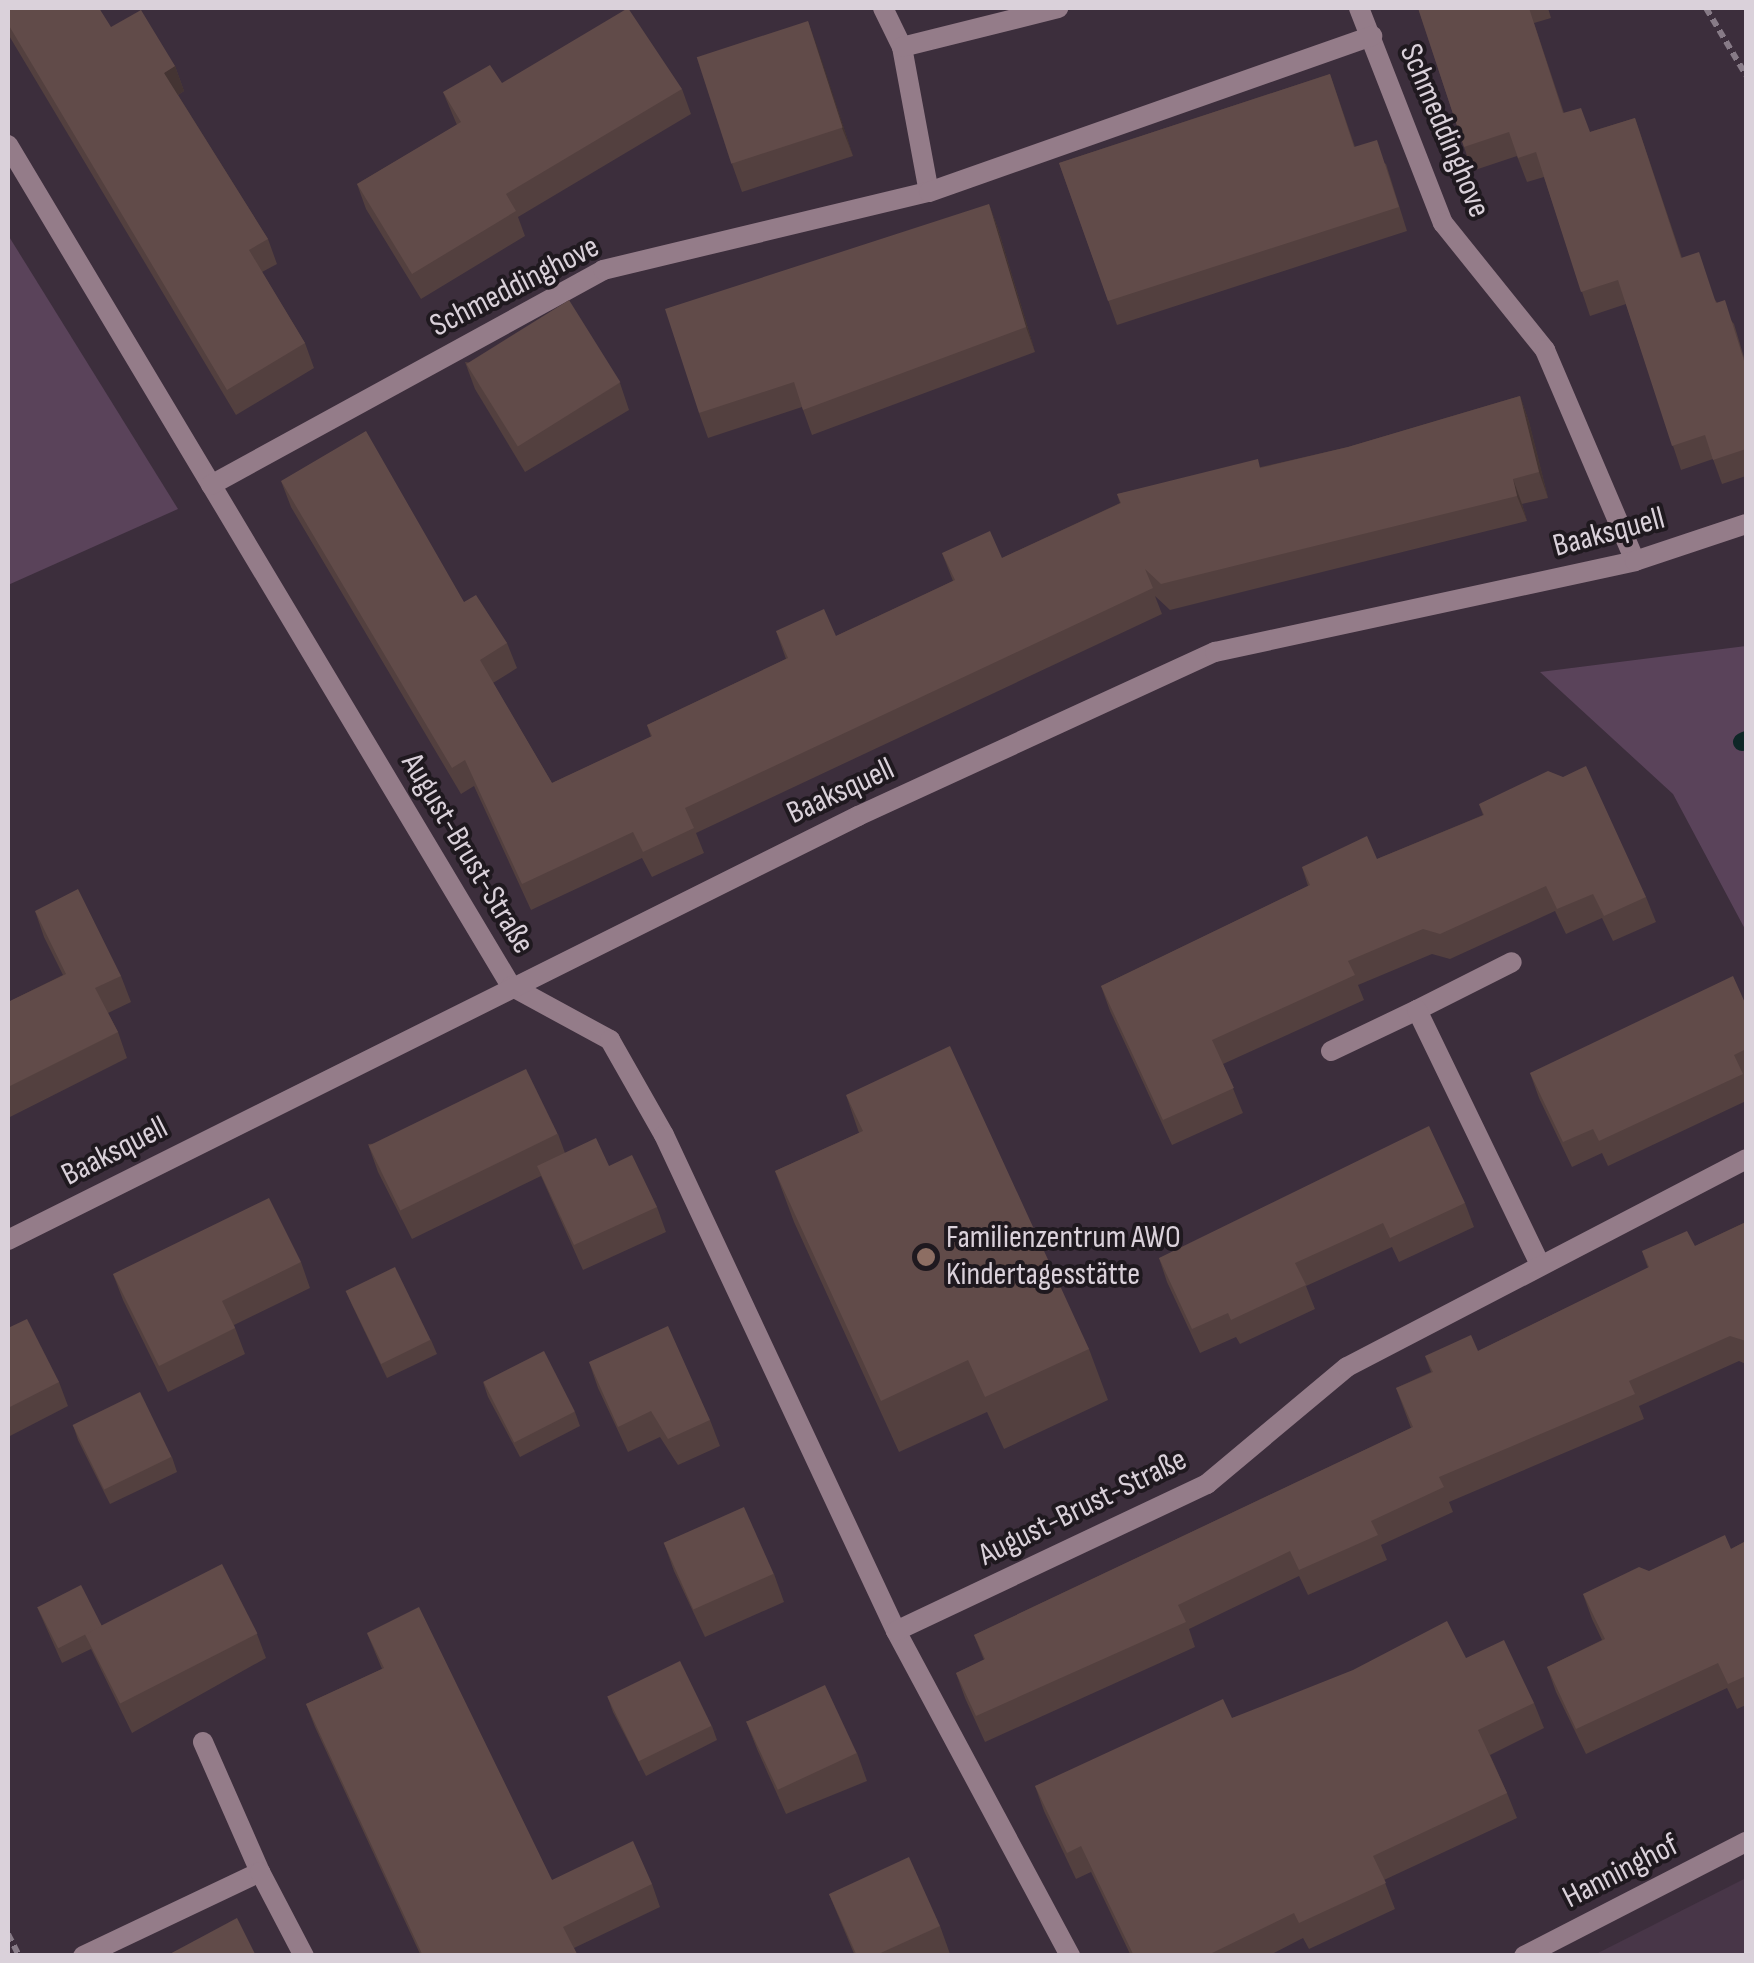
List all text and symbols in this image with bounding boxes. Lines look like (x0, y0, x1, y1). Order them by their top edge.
street label: Schmeddinghove (1390, 39, 1498, 223)
street label: Schmeddinghove (424, 228, 606, 346)
street label: Baaksquell (1549, 500, 1669, 566)
street label: August-Brust-Straße (392, 747, 542, 961)
street label: Baaksquell (781, 751, 901, 833)
street label: Baaksquell (56, 1109, 174, 1195)
place label: Familienzentrum AWO Kindertagesstätte (946, 1220, 1181, 1295)
marker: Familienzentrum AWO Kindertagesstätte (915, 1246, 937, 1268)
street label: August-Brust-Straße (973, 1441, 1193, 1575)
street label: Hanninghof (1557, 1827, 1685, 1917)

